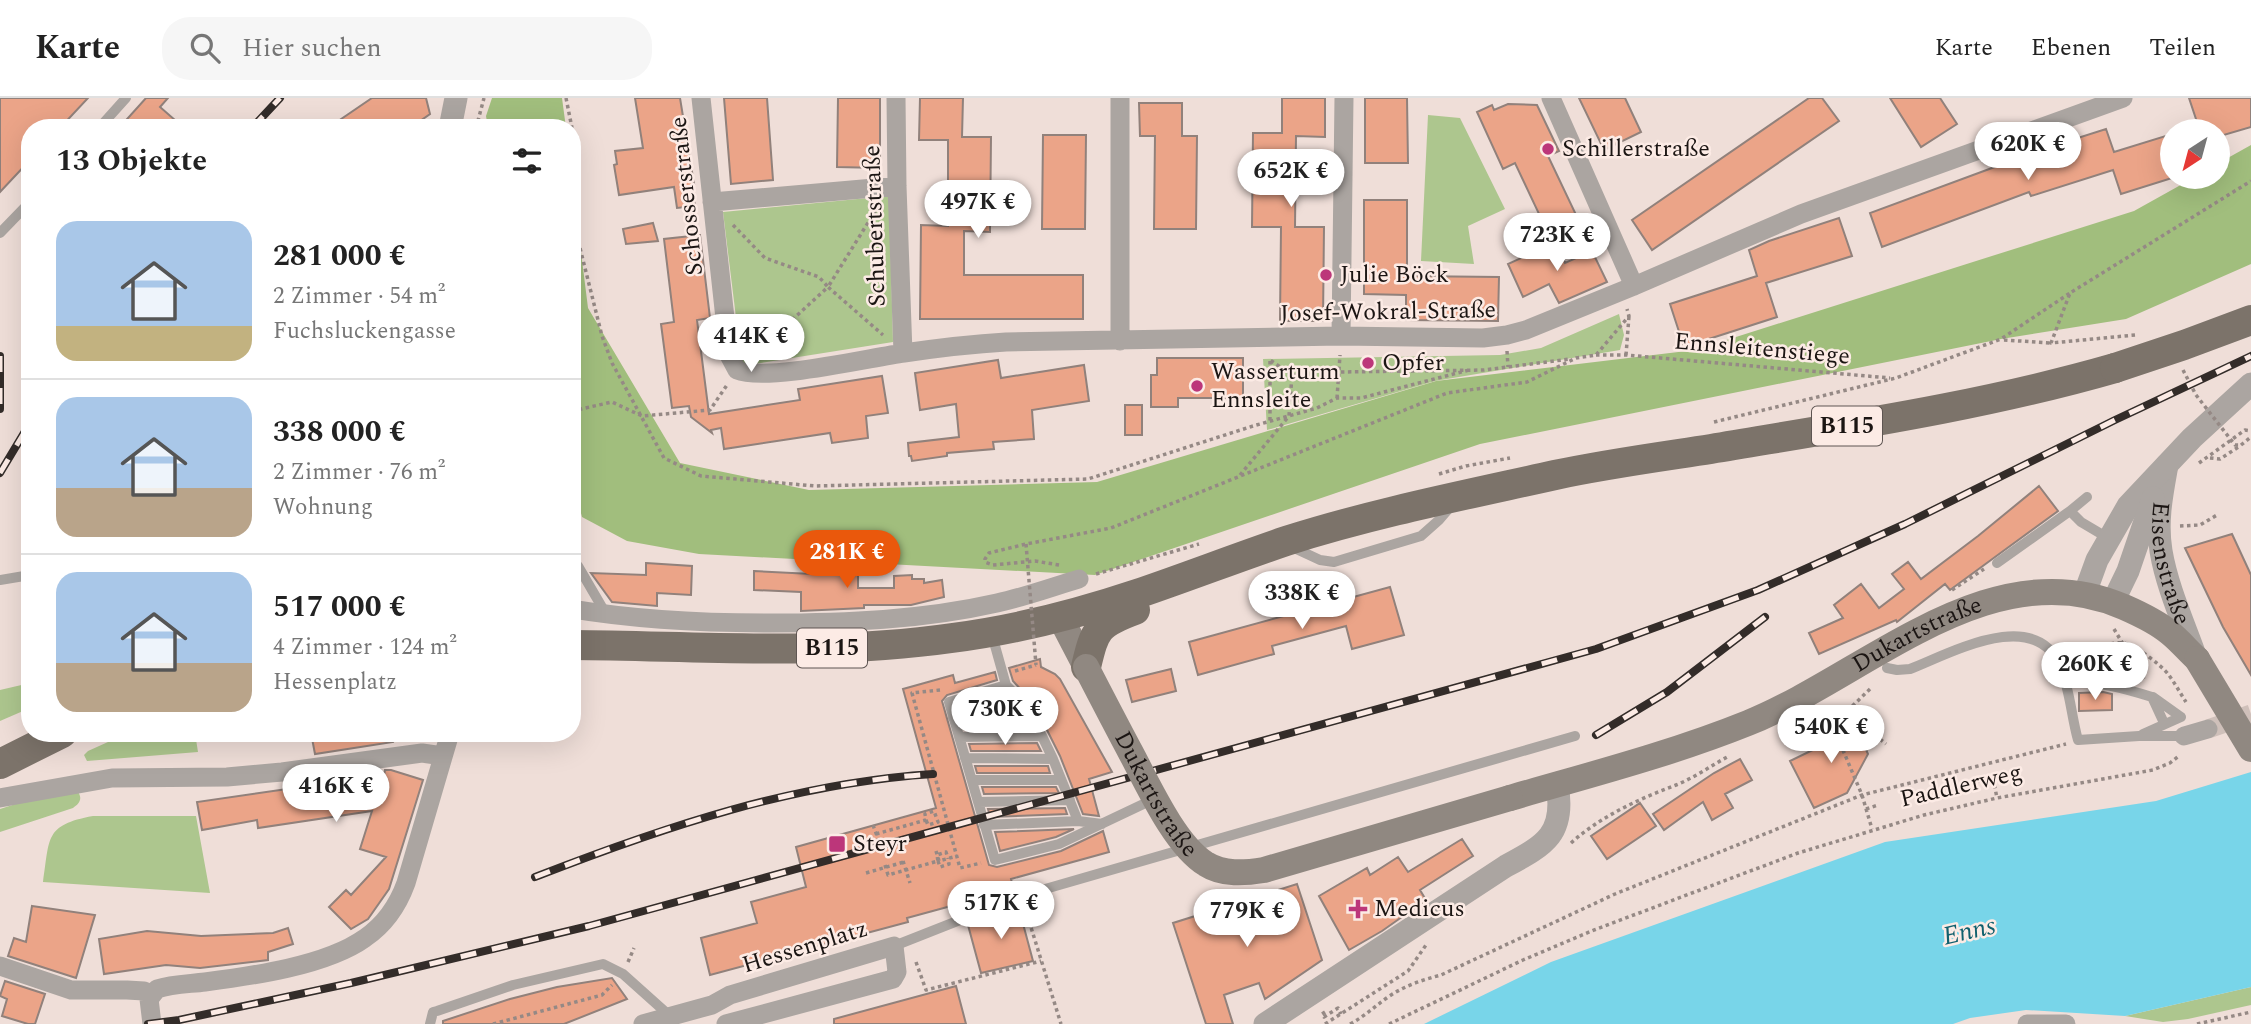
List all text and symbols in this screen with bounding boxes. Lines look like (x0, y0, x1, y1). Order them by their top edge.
search box (162, 17, 652, 80)
text: Karte (35, 23, 120, 73)
text: Hier suchen (242, 28, 382, 68)
icon: search (186, 29, 224, 67)
text: Karte (1935, 30, 1993, 66)
text: Ebenen (2031, 30, 2111, 66)
text: Teilen (2149, 30, 2216, 66)
street label: Schosserstraße (661, 115, 713, 277)
north arrow (2160, 119, 2230, 189)
map controls (2160, 119, 2230, 189)
pin: 620K € (1971, 122, 2085, 182)
text: 620K € (1990, 127, 2066, 162)
place label: Schillerstraße (1562, 131, 1710, 167)
text: 13 Objekte (56, 138, 207, 184)
marker: Schillerstraße (1540, 141, 1556, 157)
icon: filters (508, 142, 546, 180)
street label: Schubertstraße (854, 145, 896, 307)
pin: 652K € (1234, 150, 1348, 209)
text: 652K € (1253, 154, 1329, 189)
pin: 497K € (921, 180, 1035, 240)
text: 497K € (940, 185, 1016, 220)
pin: 723K € (1500, 214, 1614, 273)
text: 723K € (1519, 218, 1595, 253)
text: 281 000 € (273, 233, 406, 279)
icon: home (112, 249, 196, 333)
place label: Julie Böck (1340, 257, 1449, 293)
marker: Julie Böck (1318, 267, 1334, 283)
text: 2 Zimmer · 54 m² (273, 279, 445, 314)
street label: Josef-Wokral-Straße (1280, 292, 1496, 332)
text: Fuchsluckengasse (273, 314, 456, 349)
pin: 414K € (694, 314, 808, 374)
text: 414K € (713, 319, 789, 354)
street label: Ennsleitenstiege (1673, 323, 1851, 375)
place label: Opfer (1382, 345, 1444, 381)
place label: Wasserturm Ennsleite (1211, 354, 1340, 418)
marker: Opfer (1360, 355, 1376, 371)
marker: Wasserturm Ennsleite (1189, 378, 1205, 394)
road number: B115 (1812, 406, 1882, 446)
text: 338 000 € (273, 409, 406, 455)
icon: home (112, 425, 196, 509)
text: 2 Zimmer · 76 m² (273, 455, 445, 490)
text: Wohnung (273, 490, 373, 525)
street label: Eisenstraße (2141, 500, 2200, 630)
pin: 281K € (790, 531, 904, 590)
text: 281K € (809, 535, 885, 570)
pin: 338K € (1245, 572, 1359, 631)
text: 338K € (1264, 576, 1340, 611)
text: 517 000 € (273, 584, 406, 630)
street label: Dukartstraße (1845, 587, 1987, 682)
icon: home (112, 600, 196, 684)
road number: B115 (797, 628, 867, 668)
text: 4 Zimmer · 124 m² (273, 630, 457, 665)
pin: 260K € (2038, 642, 2152, 702)
text: 260K € (2057, 647, 2133, 682)
text: Hessenplatz (273, 665, 397, 700)
pin: 730K € (948, 688, 1062, 747)
text: 730K € (967, 692, 1043, 727)
pin: 540K € (1774, 706, 1888, 765)
text: 540K € (1793, 710, 1869, 745)
street label: Dukartstraße (1104, 725, 1206, 866)
street label: Paddlerweg (1896, 754, 2026, 818)
pin: 416K € (279, 764, 393, 824)
text: 416K € (298, 769, 374, 804)
place label: Steyr (853, 826, 907, 862)
marker: Steyr (827, 834, 847, 854)
pin: 517K € (944, 882, 1058, 941)
text: 517K € (963, 886, 1039, 921)
pin: 779K € (1190, 890, 1304, 949)
place label: Medicus (1374, 891, 1465, 927)
text: 779K € (1209, 894, 1285, 929)
marker: Medicus (1348, 899, 1368, 919)
water label: Enns (1939, 906, 1999, 956)
street label: Hessenplatz (738, 911, 872, 983)

